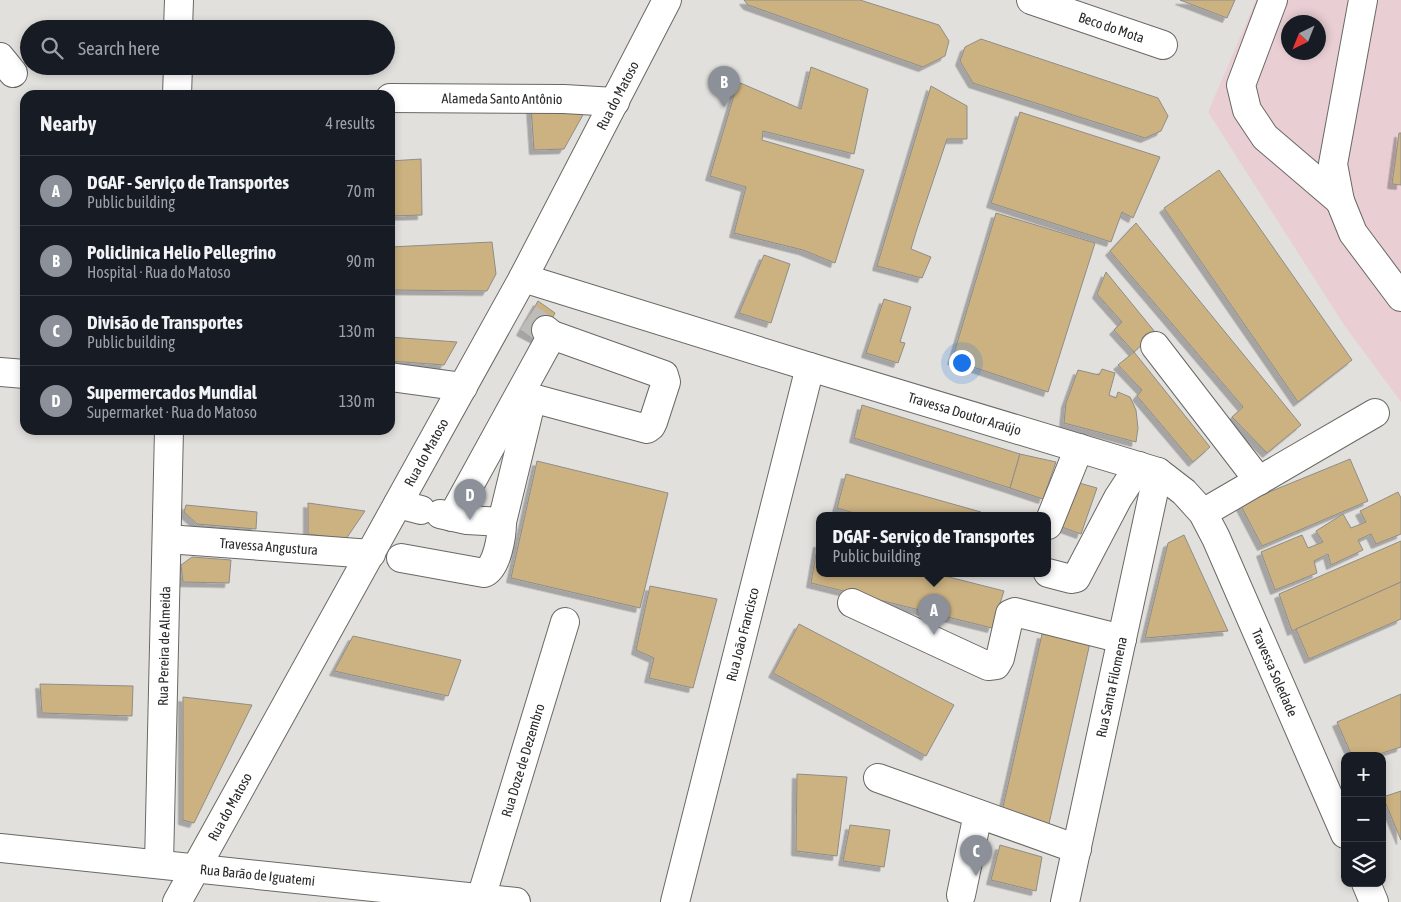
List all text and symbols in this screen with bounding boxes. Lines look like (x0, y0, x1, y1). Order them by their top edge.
street label: Beco do Mota (1077, 9, 1146, 46)
north arrow (1281, 15, 1326, 60)
search box (20, 20, 395, 75)
icon: search (38, 34, 66, 62)
text: Search here (78, 37, 160, 59)
street label: Rua do Matoso (593, 58, 642, 133)
pin: B (708, 66, 740, 107)
street label: Alameda Santo Antônio (441, 90, 563, 107)
text: Nearby (40, 111, 96, 135)
text: 4 results (325, 114, 375, 132)
text: DGAF - Serviço de Transportes (87, 171, 289, 193)
text: A (52, 182, 60, 200)
text: 70 m (346, 182, 375, 200)
text: Public building (87, 193, 175, 211)
text: Policlinica Helio Pellegrino (87, 241, 276, 263)
text: B (52, 252, 60, 270)
text: 90 m (346, 252, 375, 270)
text: Hospital · Rua do Matoso (87, 263, 231, 281)
text: Divisão de Transportes (87, 311, 243, 333)
text: C (52, 322, 60, 340)
text: 130 m (339, 322, 375, 340)
text: Public building (87, 333, 175, 351)
your location (949, 350, 975, 376)
text: Supermercados Mundial (87, 381, 257, 403)
street label: Travessa Doutor Araújo (906, 389, 1023, 438)
text: D (52, 392, 60, 410)
text: 130 m (339, 392, 375, 410)
text: Supermarket · Rua do Matoso (87, 403, 257, 421)
street label: Rua do Matoso (401, 416, 452, 489)
pin: D (454, 479, 486, 520)
popup (816, 512, 1051, 577)
text: DGAF - Serviço de Transportes (833, 525, 1035, 547)
street label: Travessa Angustura (219, 535, 318, 558)
text: Public building (833, 547, 921, 565)
street label: Rua Pereira de Almeida (155, 586, 173, 706)
street label: Rua João Francisco (723, 586, 762, 683)
pin: A (918, 594, 950, 635)
street label: Travessa Soledade (1248, 626, 1301, 719)
street label: Rua Santa Filomena (1093, 635, 1130, 739)
street label: Rua Doze de Dezembro (498, 702, 548, 819)
map controls (1341, 752, 1386, 887)
button: + (1341, 752, 1386, 797)
street label: Rua do Matoso (205, 770, 255, 843)
button: − (1341, 797, 1386, 842)
pin: C (960, 835, 992, 876)
button: layers (1341, 842, 1386, 887)
street label: Rua Barão de Iguatemi (199, 861, 316, 889)

